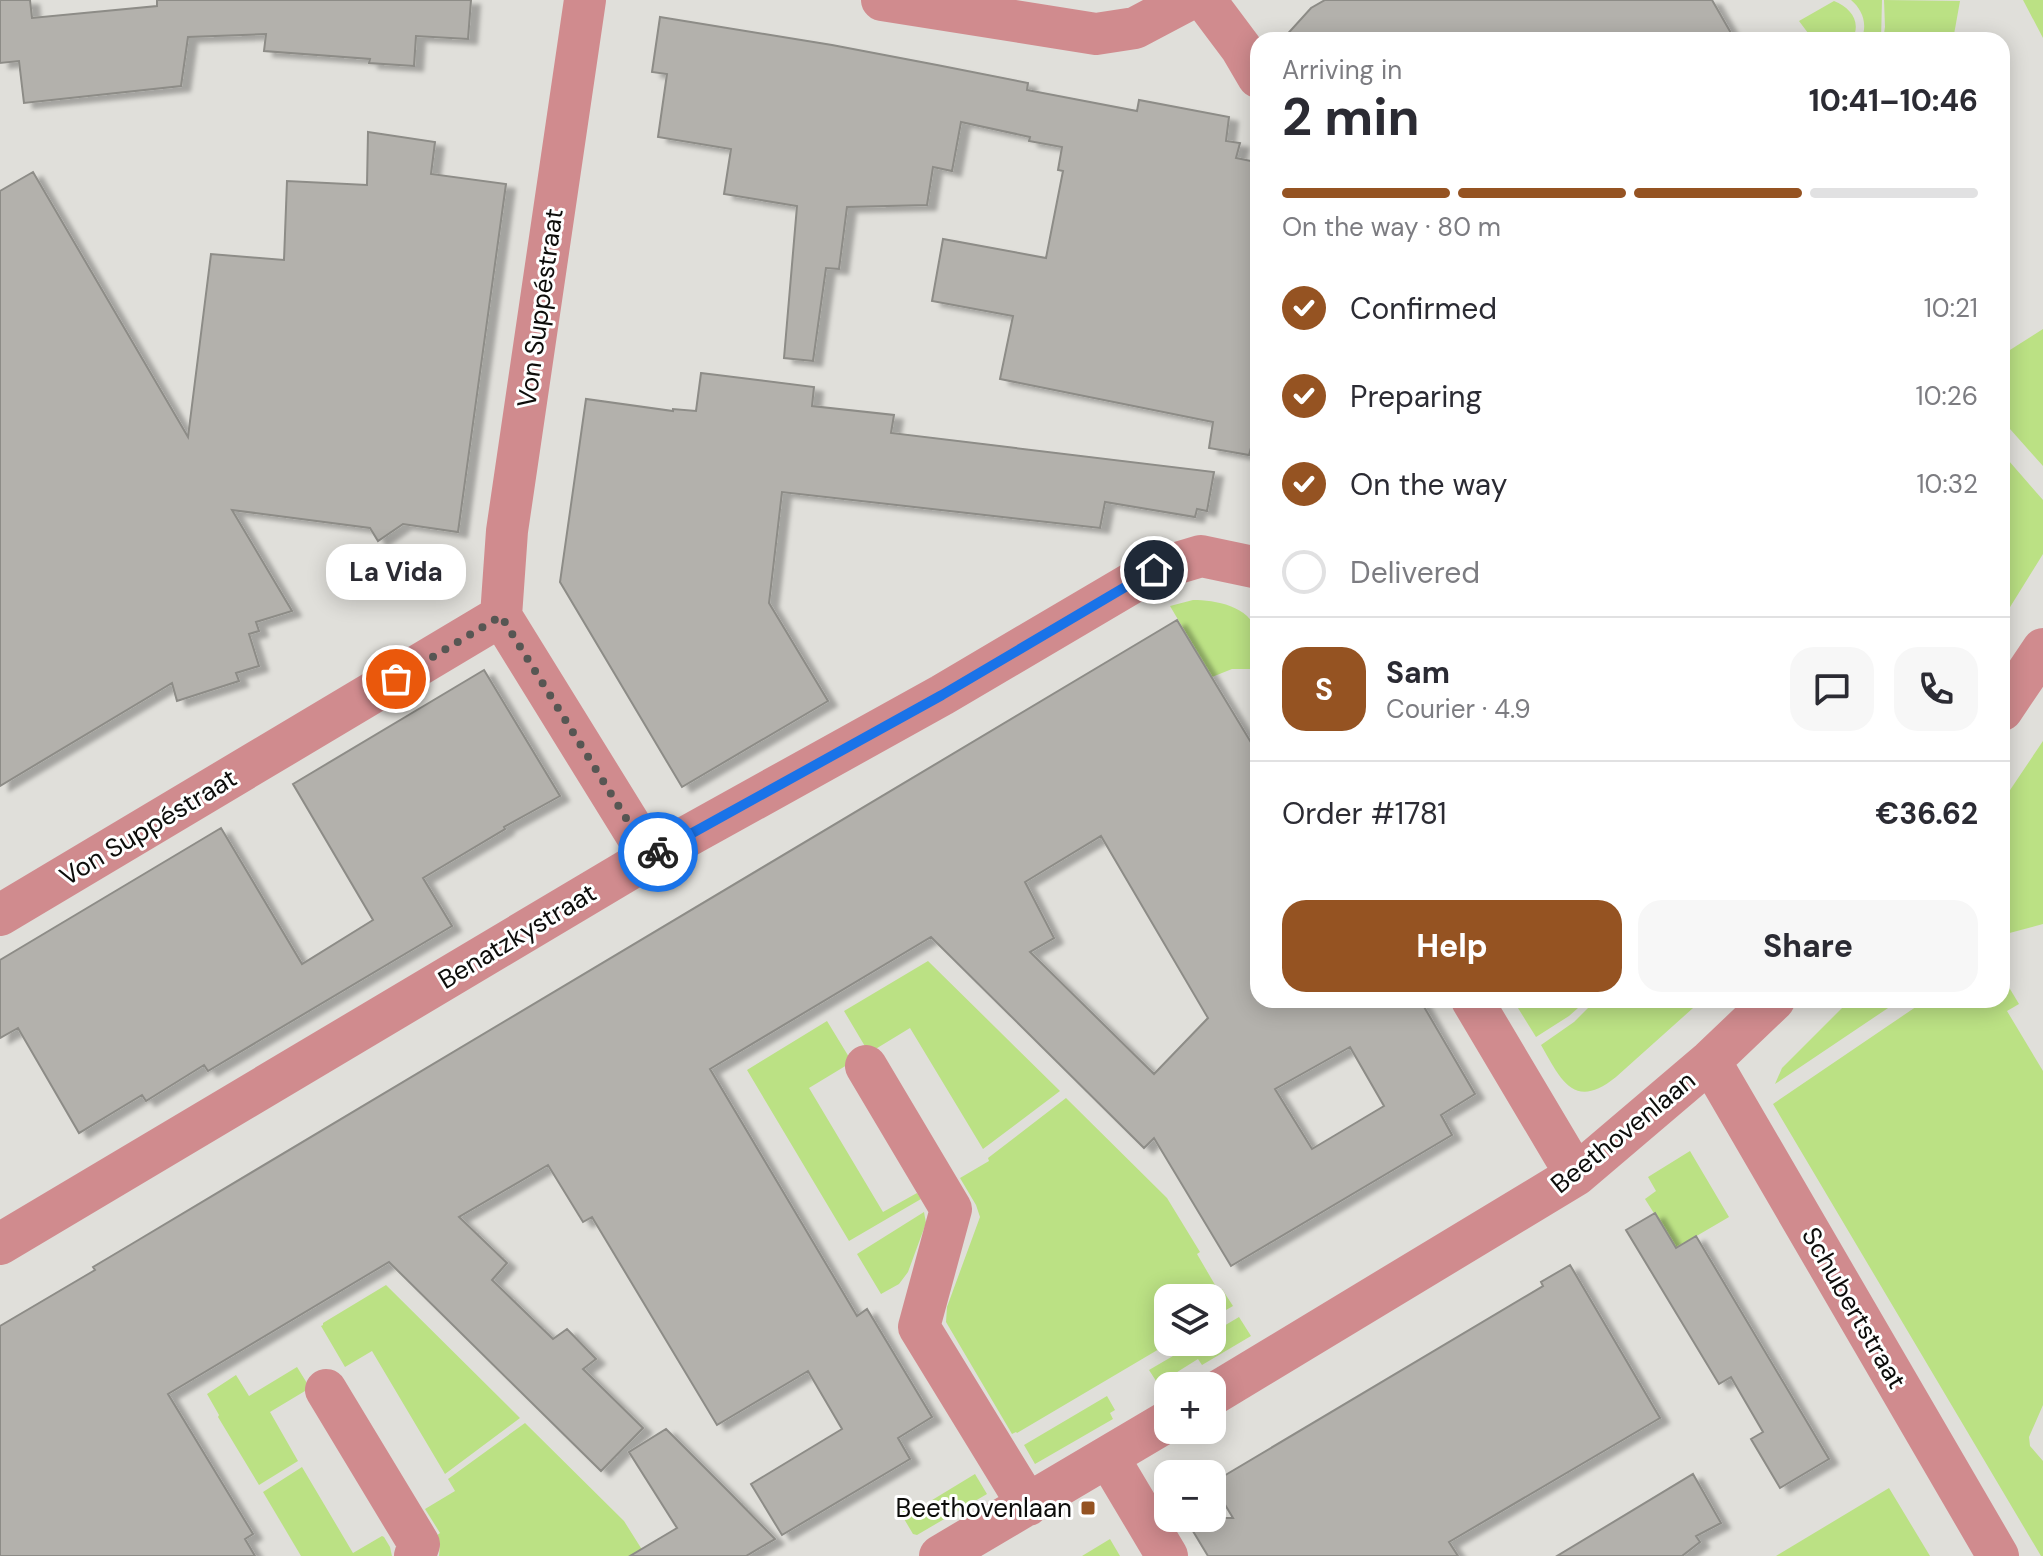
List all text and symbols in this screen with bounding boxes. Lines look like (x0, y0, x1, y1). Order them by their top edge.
text: Arriving in (1282, 53, 1402, 87)
text: 10:41–10:46 (1809, 81, 1978, 120)
text: 2 min (1282, 83, 1420, 151)
street label: Von Suppéstraat (509, 206, 571, 410)
text: On the way · 80 m (1282, 210, 1501, 244)
icon: check (1282, 286, 1326, 330)
text: Confirmed (1350, 289, 1497, 328)
text: 10:21 (1924, 291, 1978, 325)
icon: check (1282, 374, 1326, 418)
text: Preparing (1350, 377, 1482, 416)
text: 10:26 (1916, 379, 1978, 413)
icon: check (1282, 462, 1326, 506)
text: On the way (1350, 465, 1507, 504)
text: 10:32 (1917, 467, 1978, 501)
pin (1120, 536, 1188, 604)
callout: La Vida (326, 543, 466, 599)
icon: home (1132, 548, 1176, 592)
text: Delivered (1350, 553, 1480, 592)
text: La Vida (349, 555, 443, 589)
pin (362, 645, 430, 713)
button: chat (1790, 647, 1874, 731)
button: phone (1894, 647, 1978, 731)
text: Sam (1386, 653, 1450, 692)
icon: bag (374, 657, 418, 701)
text: S (1315, 670, 1333, 709)
text: Courier · 4.9 (1386, 692, 1531, 726)
street label: Von Suppéstraat (53, 761, 243, 893)
text: Order #1781 (1282, 794, 1447, 833)
text: €36.62 (1876, 794, 1978, 833)
courier (618, 812, 698, 892)
icon: bike (636, 830, 680, 874)
street label: Benatzkystraat (432, 875, 602, 997)
button: Help (1282, 900, 1622, 992)
button: Share (1638, 900, 1978, 992)
street label: Beethovenlaan (1544, 1063, 1702, 1201)
street label: Schubertstraat (1794, 1221, 1914, 1395)
map controls (1154, 1284, 1226, 1532)
button: layers (1154, 1284, 1226, 1356)
button: + (1154, 1372, 1226, 1444)
button: − (1154, 1460, 1226, 1532)
place label: Beethovenlaan (896, 1491, 1072, 1525)
marker: Beethovenlaan (1079, 1499, 1097, 1517)

